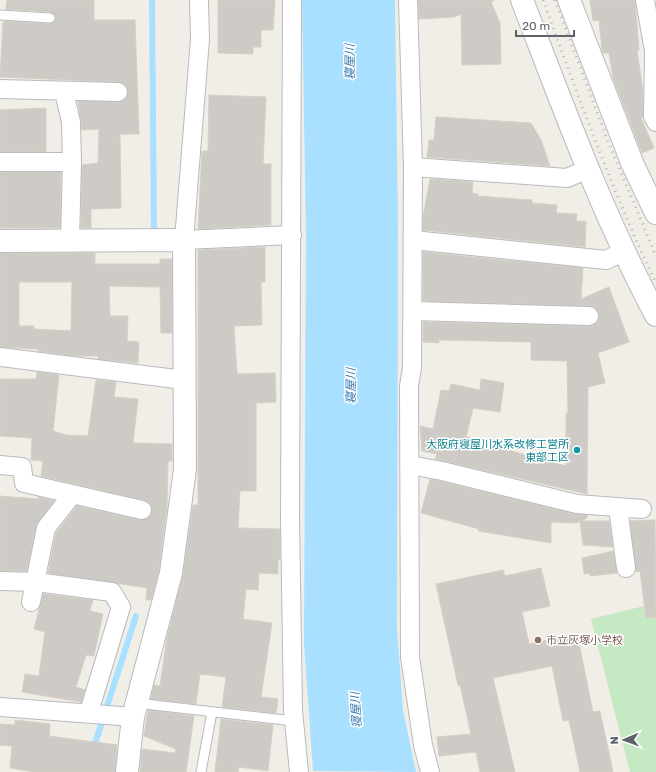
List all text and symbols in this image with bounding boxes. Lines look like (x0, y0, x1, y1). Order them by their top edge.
scale bar (516, 12, 574, 38)
text: 20 m (522, 19, 550, 33)
water label: 寝屋川 (343, 42, 357, 80)
water label: 寝屋川 (344, 366, 358, 404)
place label: 大阪府寝屋川水系改修工営所 東部工区 (426, 438, 570, 464)
marker: 大阪府寝屋川水系改修工営所 東部工区 (572, 445, 582, 455)
place label: 市立灰塚小学校 (546, 634, 623, 647)
marker: 市立灰塚小学校 (533, 635, 543, 645)
water label: 寝屋川 (348, 690, 364, 728)
north arrow (604, 720, 644, 760)
text: N (608, 736, 621, 745)

